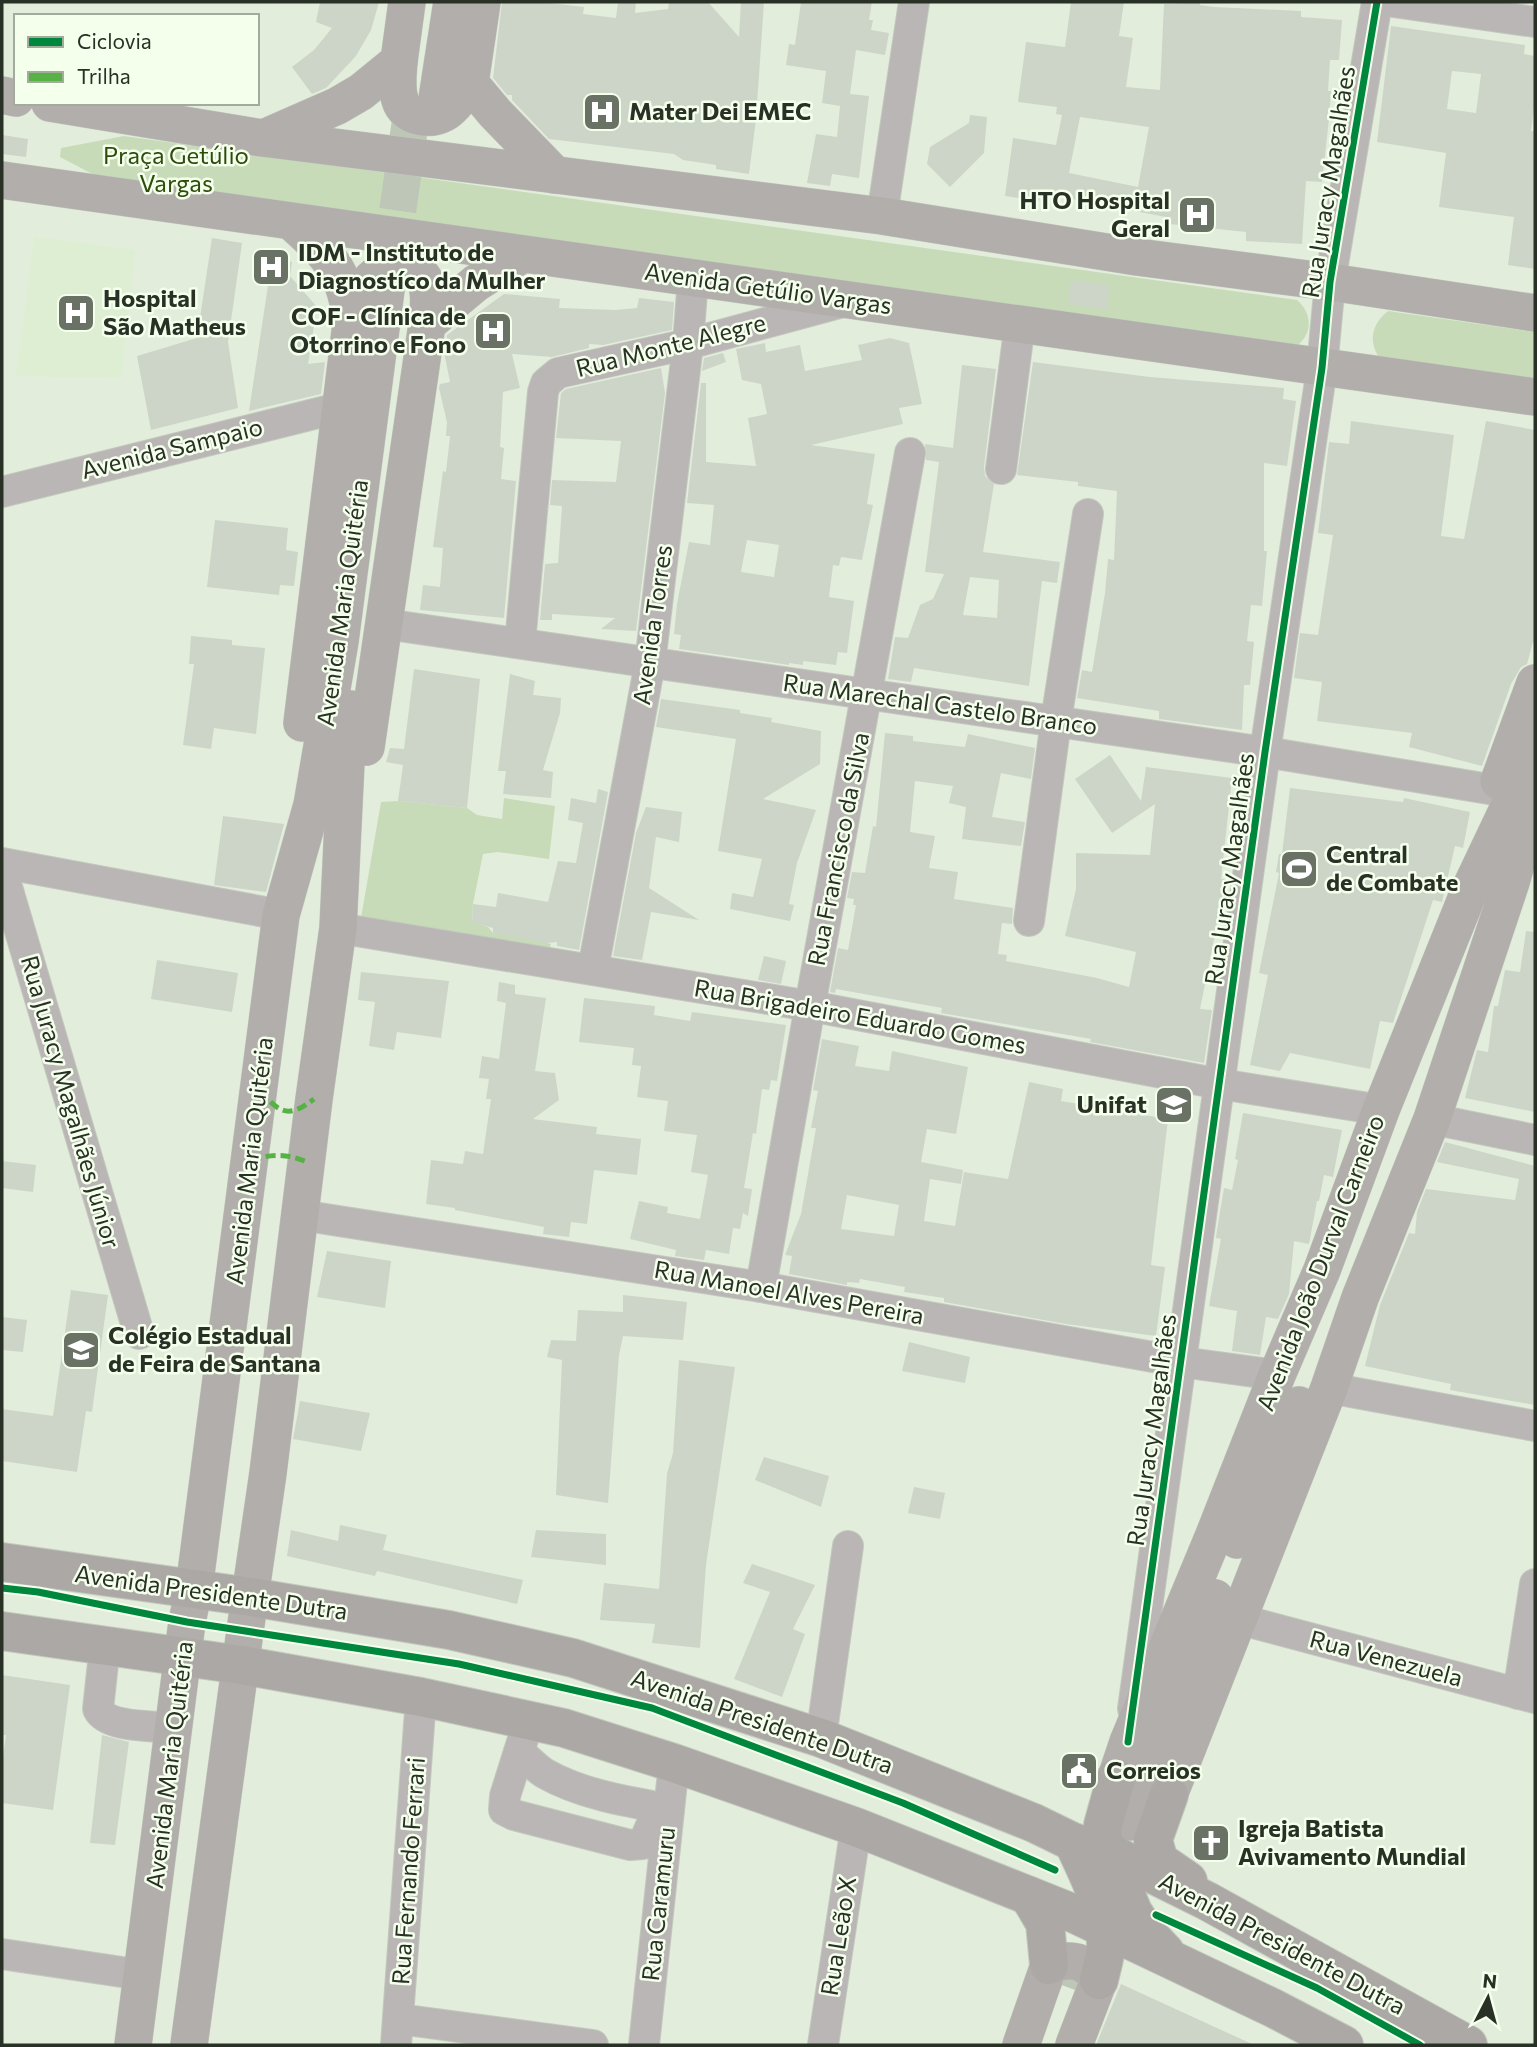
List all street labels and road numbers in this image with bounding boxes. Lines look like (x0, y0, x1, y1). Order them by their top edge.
street label: Rua Juracy Magalhães (1295, 64, 1360, 300)
street label: Avenida Getúlio Vargas (643, 256, 894, 319)
street label: Rua Monte Alegre (573, 307, 769, 382)
street label: Avenida Sampaio (78, 411, 265, 484)
street label: Avenida Maria Quitéria (310, 477, 373, 728)
street label: Avenida Torres (626, 543, 677, 707)
street label: Rua Marechal Castelo Branco (781, 667, 1099, 740)
street label: Rua Francisco da Silva (801, 729, 874, 968)
street label: Rua Juracy Magalhães (1198, 751, 1259, 987)
street label: Rua Juracy Magalhães Júnior (16, 952, 127, 1252)
street label: Rua Brigadeiro Eduardo Gomes (692, 972, 1028, 1059)
street label: Avenida Maria Quitéria (219, 1035, 278, 1286)
street label: Avenida João Durval Carneiro (1250, 1110, 1389, 1414)
street label: Rua Manoel Alves Pereira (652, 1254, 926, 1330)
street label: Rua Juracy Magalhães (1120, 1312, 1181, 1548)
street label: Avenida Presidente Dutra (73, 1558, 349, 1625)
street label: Rua Venezuela (1307, 1623, 1466, 1692)
street label: Avenida Maria Quitéria (139, 1639, 198, 1890)
street label: Avenida Presidente Dutra (628, 1662, 897, 1779)
street label: Rua Fernando Ferrari (385, 1756, 430, 1986)
street label: Rua Caramuru (635, 1825, 680, 1982)
street label: Avenida Presidente Dutra (1154, 1865, 1411, 2020)
street label: Rua Leão X (814, 1874, 861, 1998)

